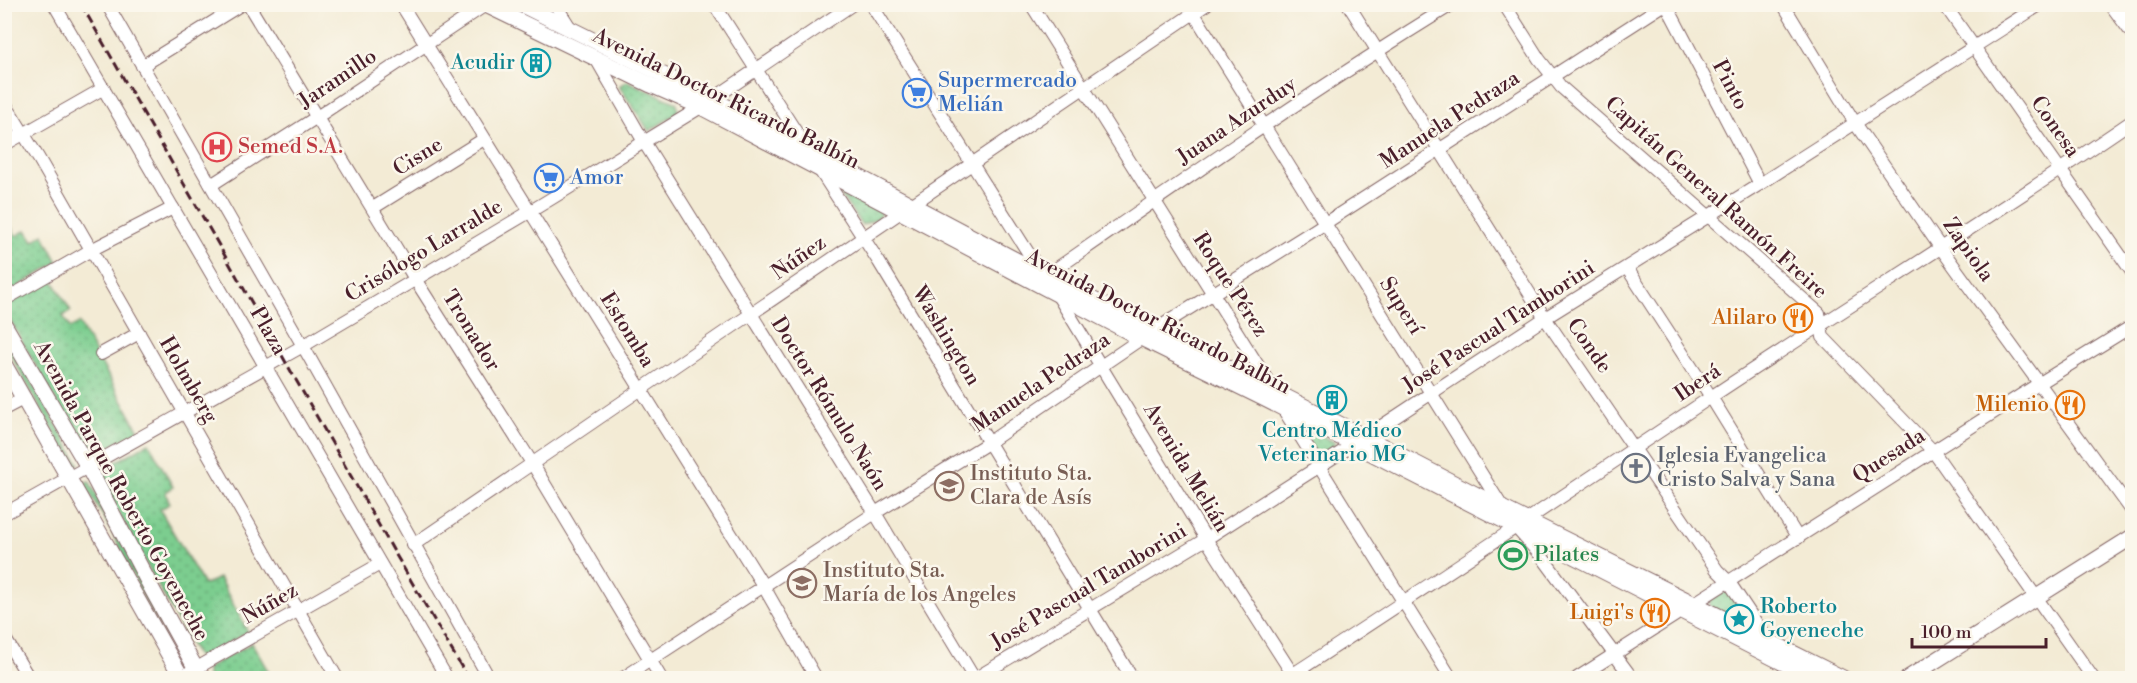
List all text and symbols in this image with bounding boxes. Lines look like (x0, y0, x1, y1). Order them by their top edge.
street label: Avenida Doctor Ricardo Balbín (587, 22, 864, 175)
street label: Jaramillo (293, 43, 382, 115)
building icon: Acudir (520, 47, 552, 79)
place label: Acudir (450, 50, 515, 76)
street label: Pinto (1706, 56, 1754, 114)
street label: Manuela Pedraza (1375, 65, 1525, 175)
place label: Supermercado Melián (938, 68, 1077, 118)
street label: Juana Azurduy (1171, 71, 1302, 171)
supermarket icon: Supermercado Melián (901, 77, 933, 109)
street label: Capitán General Ramón Freire (1599, 91, 1833, 305)
street label: Conesa (2025, 91, 2086, 163)
hospital icon: Semed S.A. (201, 131, 233, 163)
street label: Cisne (388, 132, 448, 182)
place label: Semed S.A. (238, 134, 343, 160)
supermarket icon: Amor (533, 162, 565, 194)
place label: Amor (569, 165, 624, 191)
street label: Crisólogo Larralde (340, 194, 508, 308)
street label: Zapiola (1937, 213, 2000, 287)
street label: Roque Pérez (1187, 228, 1273, 342)
street label: Núñez (767, 230, 831, 286)
street label: Avenida Doctor Ricardo Balbín (1020, 243, 1295, 401)
street label: José Pascual Tamborini (1397, 255, 1600, 399)
street label: Superí (1373, 272, 1429, 341)
street label: Washington (906, 280, 986, 391)
street label: Tronador (436, 286, 506, 376)
street label: Estomba (594, 288, 660, 373)
street label: Plaza (244, 302, 292, 360)
restaurant icon: Alilaro (1782, 302, 1814, 334)
place label: Alilaro (1711, 305, 1777, 331)
street label: Doctor Rómulo Naón (765, 312, 893, 496)
street label: Conde (1561, 313, 1617, 379)
street label: Manuela Pedraza (967, 327, 1115, 439)
street label: Holmberg (153, 332, 223, 428)
street label: Avenida Parque Roberto Goyeneche (27, 336, 215, 645)
street label: Iberá (1670, 358, 1726, 408)
building icon: Centro Médico Veterinario MG (1316, 384, 1348, 416)
restaurant icon: Milenio (2054, 389, 2086, 421)
place label: Milenio (1975, 392, 2049, 418)
street label: Avenida Melián (1137, 398, 1235, 538)
place label: Centro Médico Veterinario MG (1257, 418, 1406, 468)
street label: Quesada (1848, 423, 1931, 489)
place label: Iglesia Evangelica Cristo Salva y Sana (1657, 443, 1836, 493)
church icon: Iglesia Evangelica Cristo Salva y Sana (1620, 452, 1652, 484)
place label: Instituto Sta. Clara de Asís (970, 461, 1092, 511)
school or university icon: Instituto Sta. Clara de Asís (933, 470, 965, 502)
street label: José Pascual Tamborini (985, 518, 1192, 656)
sports icon: Pilates (1497, 539, 1529, 571)
place label: Pilates (1534, 542, 1599, 568)
place label: Instituto Sta. María de los Angeles (823, 558, 1016, 608)
school or university icon: Instituto Sta. María de los Angeles (786, 567, 818, 599)
street label: Núñez (237, 578, 303, 630)
place label: Roberto Goyeneche (1760, 594, 1864, 644)
restaurant icon: Luigi's (1639, 597, 1671, 629)
place label: Luigi's (1569, 600, 1634, 626)
place icon: Roberto Goyeneche (1723, 603, 1755, 635)
scale bar (1912, 611, 2046, 649)
text: 100 m (1921, 621, 1972, 644)

